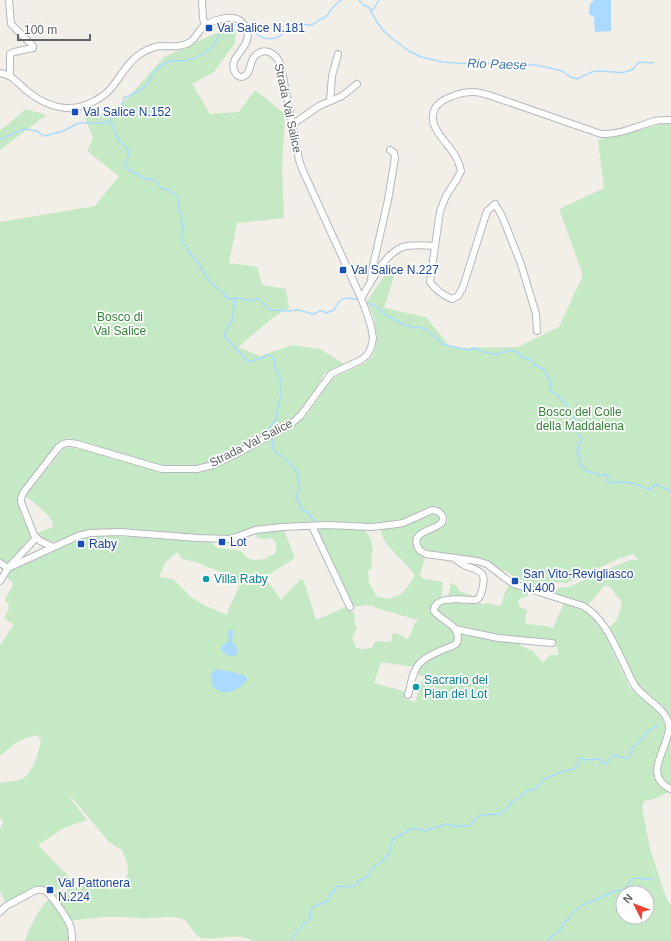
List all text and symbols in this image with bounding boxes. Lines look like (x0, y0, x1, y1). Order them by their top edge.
scale bar (18, 16, 90, 42)
place label: Val Salice N.181 (217, 21, 305, 35)
text: 100 m (24, 23, 57, 37)
marker: Val Salice N.181 (204, 23, 214, 33)
water label: Rio Paese (467, 55, 527, 73)
street label: Strada Val Salice (272, 62, 304, 154)
place label: Val Salice N.152 (83, 105, 171, 119)
marker: Val Salice N.152 (70, 107, 80, 117)
place label: Val Salice N.227 (351, 263, 439, 277)
marker: Val Salice N.227 (338, 265, 348, 275)
park label: Bosco di Val Salice (94, 310, 147, 338)
park label: Bosco del Colle della Maddalena (536, 405, 624, 433)
street label: Strada Val Salice (207, 416, 295, 470)
place label: Lot (230, 535, 247, 549)
place label: Raby (89, 537, 117, 551)
marker: Lot (217, 537, 227, 547)
marker: Raby (76, 539, 86, 549)
place label: San Vito-Revigliasco N.400 (523, 567, 634, 595)
place label: Villa Raby (214, 572, 268, 586)
marker: Villa Raby (201, 574, 211, 584)
marker: San Vito-Revigliasco N.400 (510, 576, 520, 586)
place label: Sacrario del Pian del Lot (424, 673, 488, 701)
marker: Sacrario del Pian del Lot (411, 682, 421, 692)
place label: Val Pattonera N.224 (58, 876, 130, 904)
marker: Val Pattonera N.224 (45, 885, 55, 895)
north arrow (615, 885, 655, 925)
text: N (620, 891, 635, 905)

